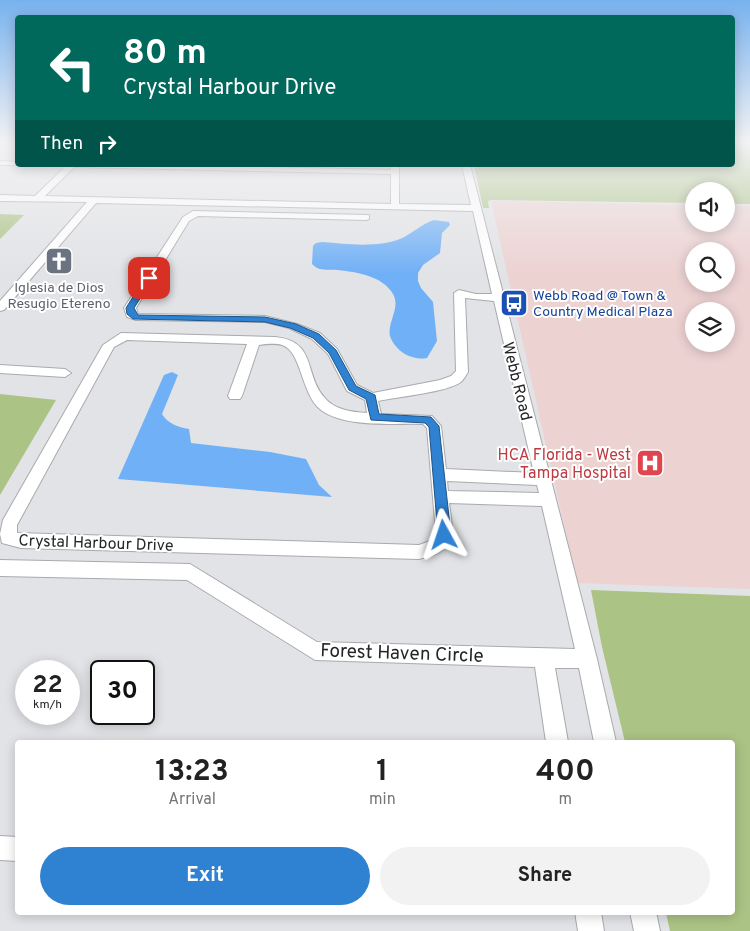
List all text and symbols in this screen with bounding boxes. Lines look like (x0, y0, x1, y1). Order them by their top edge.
text: 80 m (123, 32, 207, 76)
icon: left (40, 35, 105, 100)
text: Crystal Harbour Drive (123, 75, 336, 102)
icon: right (93, 130, 121, 158)
text: Then (40, 132, 83, 156)
map controls (685, 182, 735, 352)
button: sound (685, 182, 735, 232)
button: search (685, 242, 735, 292)
church icon: Iglesia de Dios Resugio Etereno (44, 246, 74, 276)
pin (128, 257, 170, 299)
icon: arrive (135, 264, 163, 292)
place label: Iglesia de Dios Resugio Etereno (8, 280, 111, 313)
bus stop icon: Webb Road @ Town & Country Medical Plaza (499, 288, 529, 318)
place label: Webb Road @ Town & Country Medical Plaza (533, 288, 673, 321)
button: layers (685, 302, 735, 352)
street label: Webb Road (497, 340, 536, 423)
place label: HCA Florida - West Tampa Hospital (498, 446, 631, 484)
hospital icon: HCA Florida - West Tampa Hospital (635, 448, 665, 478)
position arrow (417, 508, 469, 560)
street label: Crystal Harbour Drive (18, 531, 174, 557)
street label: Forest Haven Circle (320, 639, 484, 669)
speed limit sign: 30 (90, 660, 155, 725)
text: 22 (32, 670, 63, 702)
text: km/h (33, 697, 62, 713)
text: 13:23 (155, 754, 229, 791)
text: 1 (376, 754, 388, 791)
text: 400 (536, 754, 595, 791)
text: Arrival (168, 790, 216, 810)
text: min (369, 790, 396, 810)
text: m (559, 790, 572, 810)
button: Exit (40, 847, 370, 905)
button: Share (380, 847, 710, 905)

